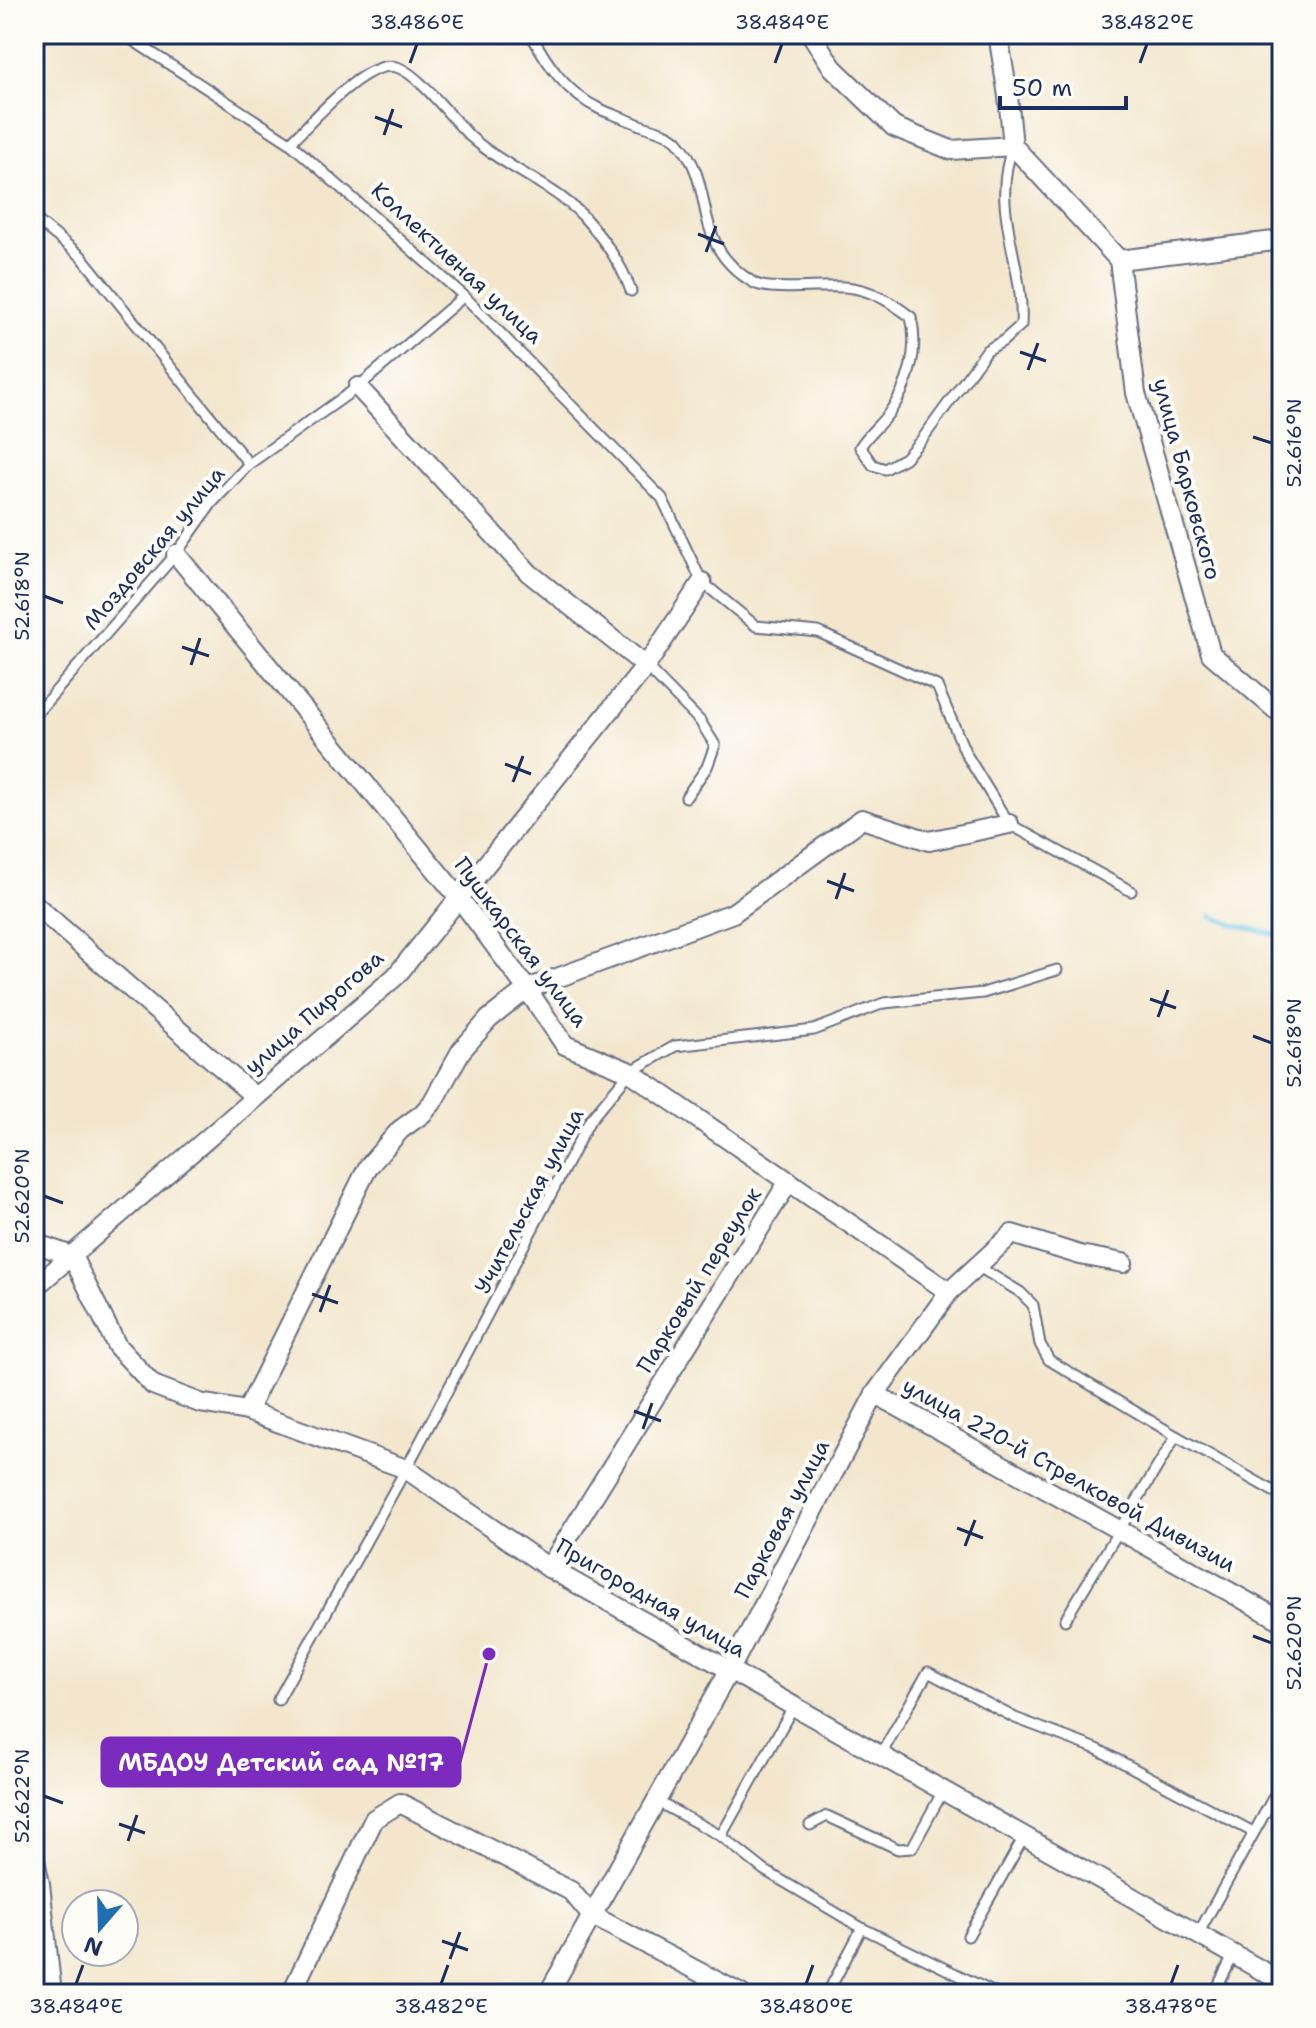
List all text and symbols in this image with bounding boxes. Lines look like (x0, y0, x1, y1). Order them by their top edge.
text: 38.486°E (370, 9, 464, 35)
text: 38.484°E (735, 9, 829, 35)
text: 38.482°E (1100, 9, 1194, 35)
scale bar (1000, 60, 1126, 110)
text: 50 m (1012, 72, 1072, 104)
street label: Коллективная улица (365, 176, 549, 350)
street label: улица Барковского (1146, 375, 1228, 583)
text: 52.616°N (1281, 398, 1307, 488)
street label: Моздовская улица (77, 460, 231, 636)
text: 52.618°N (9, 551, 35, 641)
street label: Пушкарская улица (448, 851, 595, 1033)
street label: улица Пирогова (238, 943, 390, 1081)
text: 52.618°N (1281, 998, 1307, 1088)
street label: Учительская улица (468, 1103, 590, 1299)
text: 52.620°N (9, 1148, 35, 1244)
street label: Парковый переулок (630, 1181, 768, 1378)
street label: улица 220-й Стрелковой Дивизии (897, 1371, 1241, 1579)
street label: Парковая улица (728, 1434, 836, 1604)
street label: Пригородная улица (551, 1532, 751, 1664)
text: 52.620°N (1281, 1595, 1307, 1691)
callout: МБДОУ Детский сад №17 (102, 1738, 460, 1786)
text: МБДОУ Детский сад №17 (118, 1747, 444, 1779)
text: 52.622°N (9, 1749, 35, 1843)
north arrow (60, 1888, 140, 1968)
text: N (80, 1930, 106, 1963)
text: 38.484°E (29, 1993, 123, 2019)
text: 38.482°E (394, 1993, 488, 2019)
text: 38.480°E (759, 1993, 853, 2019)
text: 38.478°E (1124, 1993, 1218, 2019)

